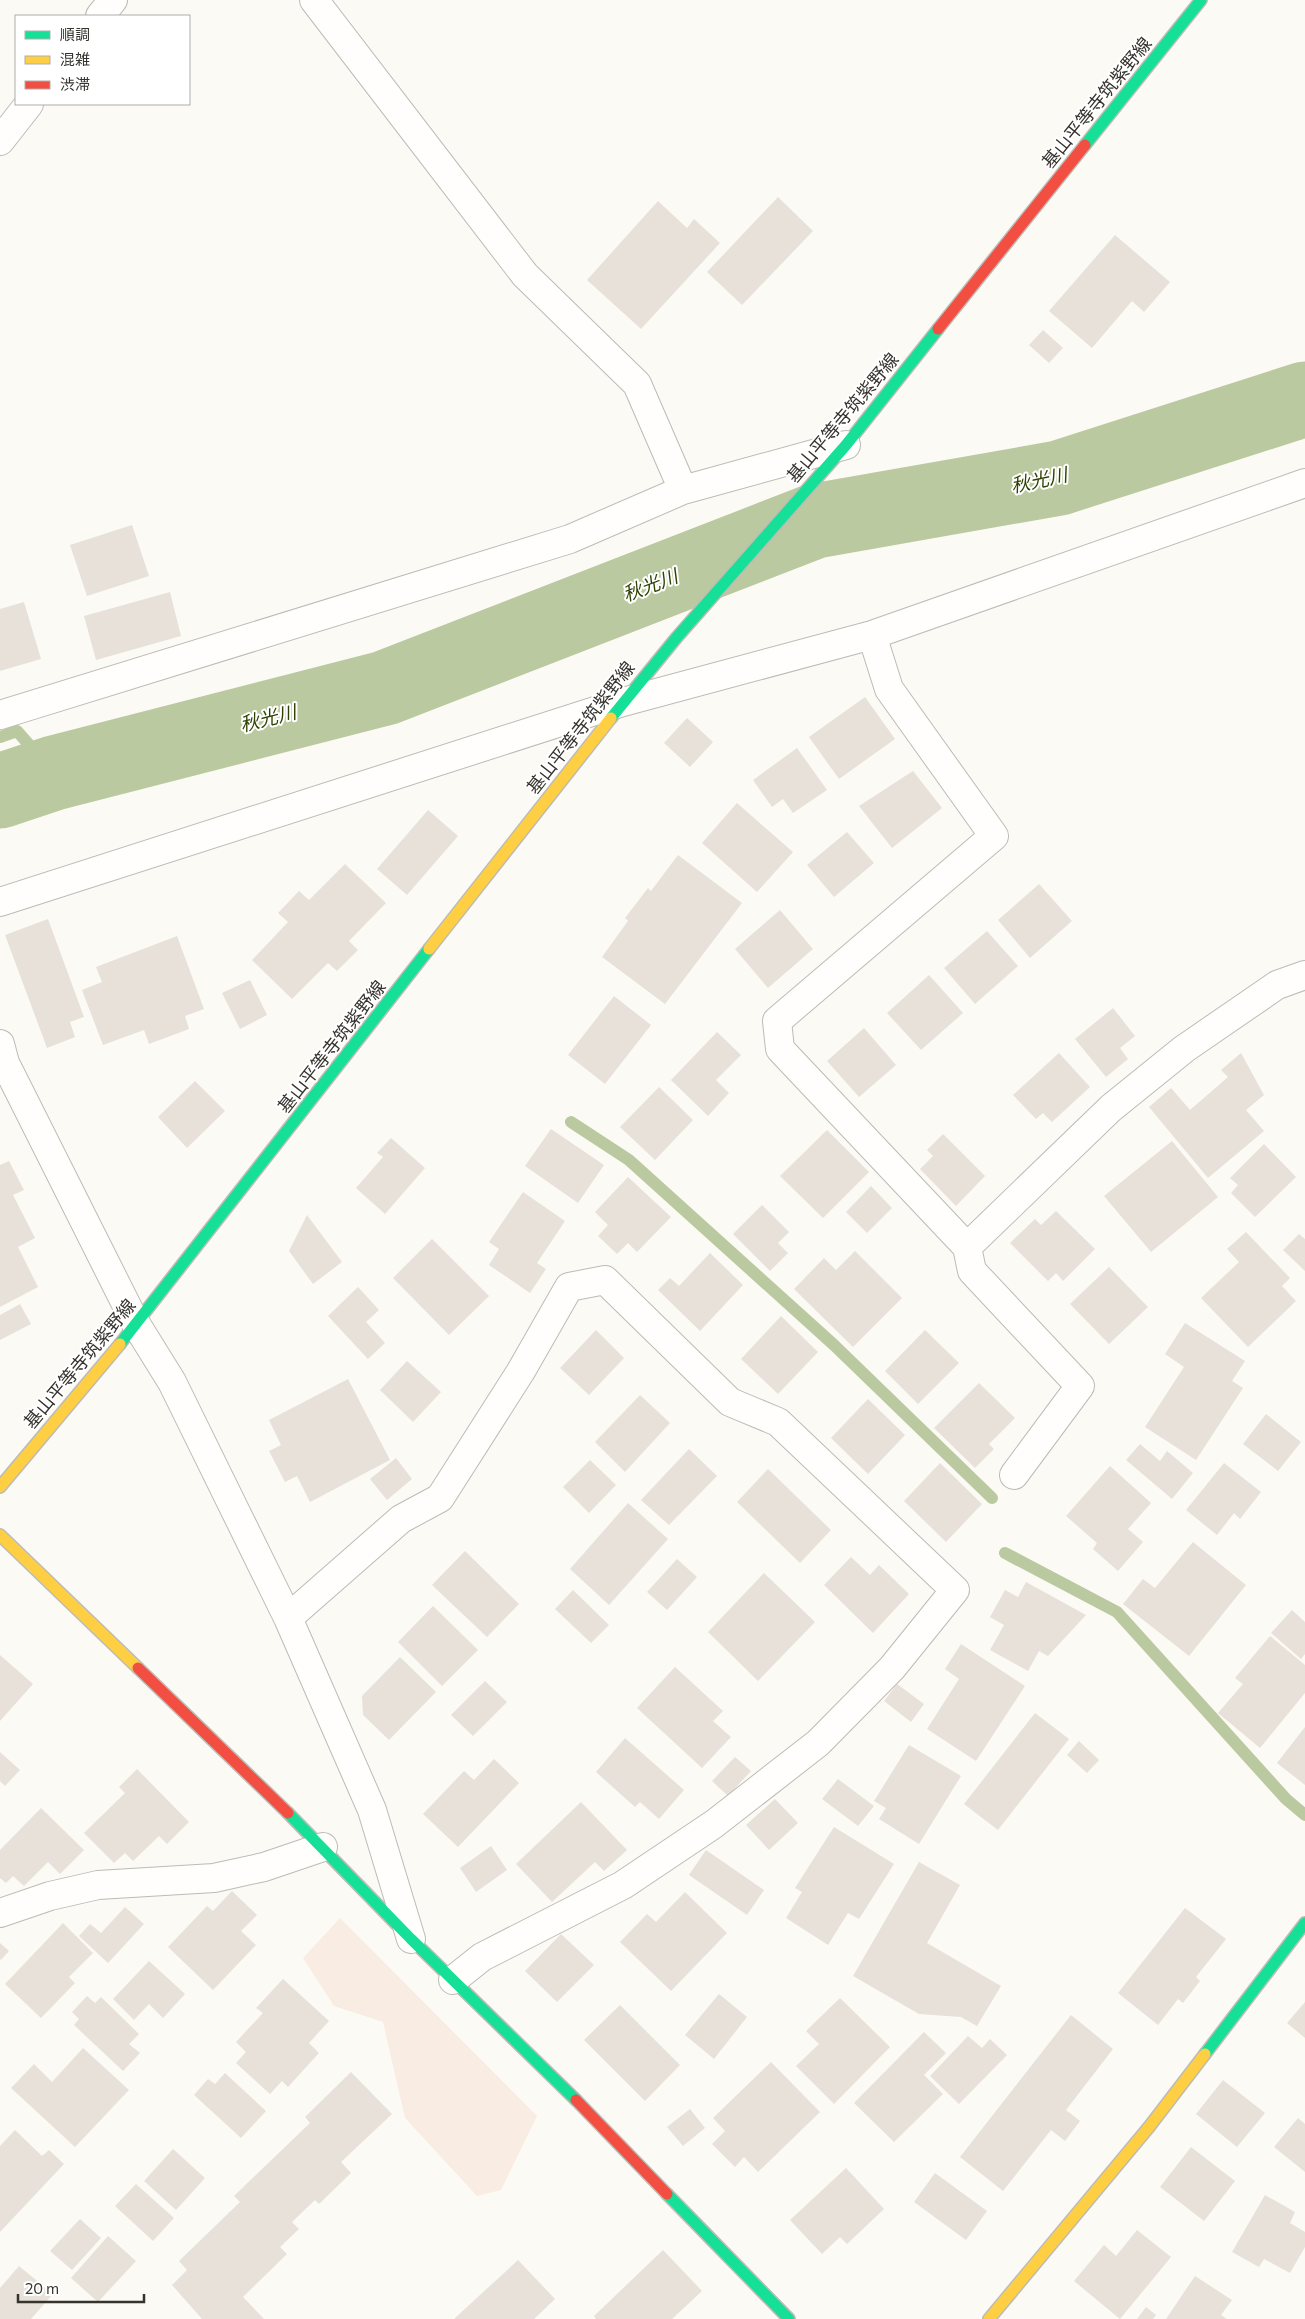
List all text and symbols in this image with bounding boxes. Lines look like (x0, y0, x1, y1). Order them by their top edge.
legend (15, 15, 190, 105)
text: 順調 (60, 25, 90, 43)
street label: 基山平等寺筑紫野線 (1037, 32, 1156, 172)
text: 混雑 (60, 50, 90, 68)
text: 渋滞 (60, 75, 90, 93)
street label: 基山平等寺筑紫野線 (782, 348, 903, 486)
water label: 秋光川 (1009, 462, 1071, 497)
water label: 秋光川 (619, 563, 682, 605)
street label: 基山平等寺筑紫野線 (522, 657, 639, 798)
water label: 秋光川 (237, 699, 300, 736)
street label: 基山平等寺筑紫野線 (273, 976, 390, 1117)
street label: 基山平等寺筑紫野線 (19, 1294, 140, 1432)
scale bar (18, 2272, 144, 2304)
text: 20 m (25, 2279, 59, 2297)

